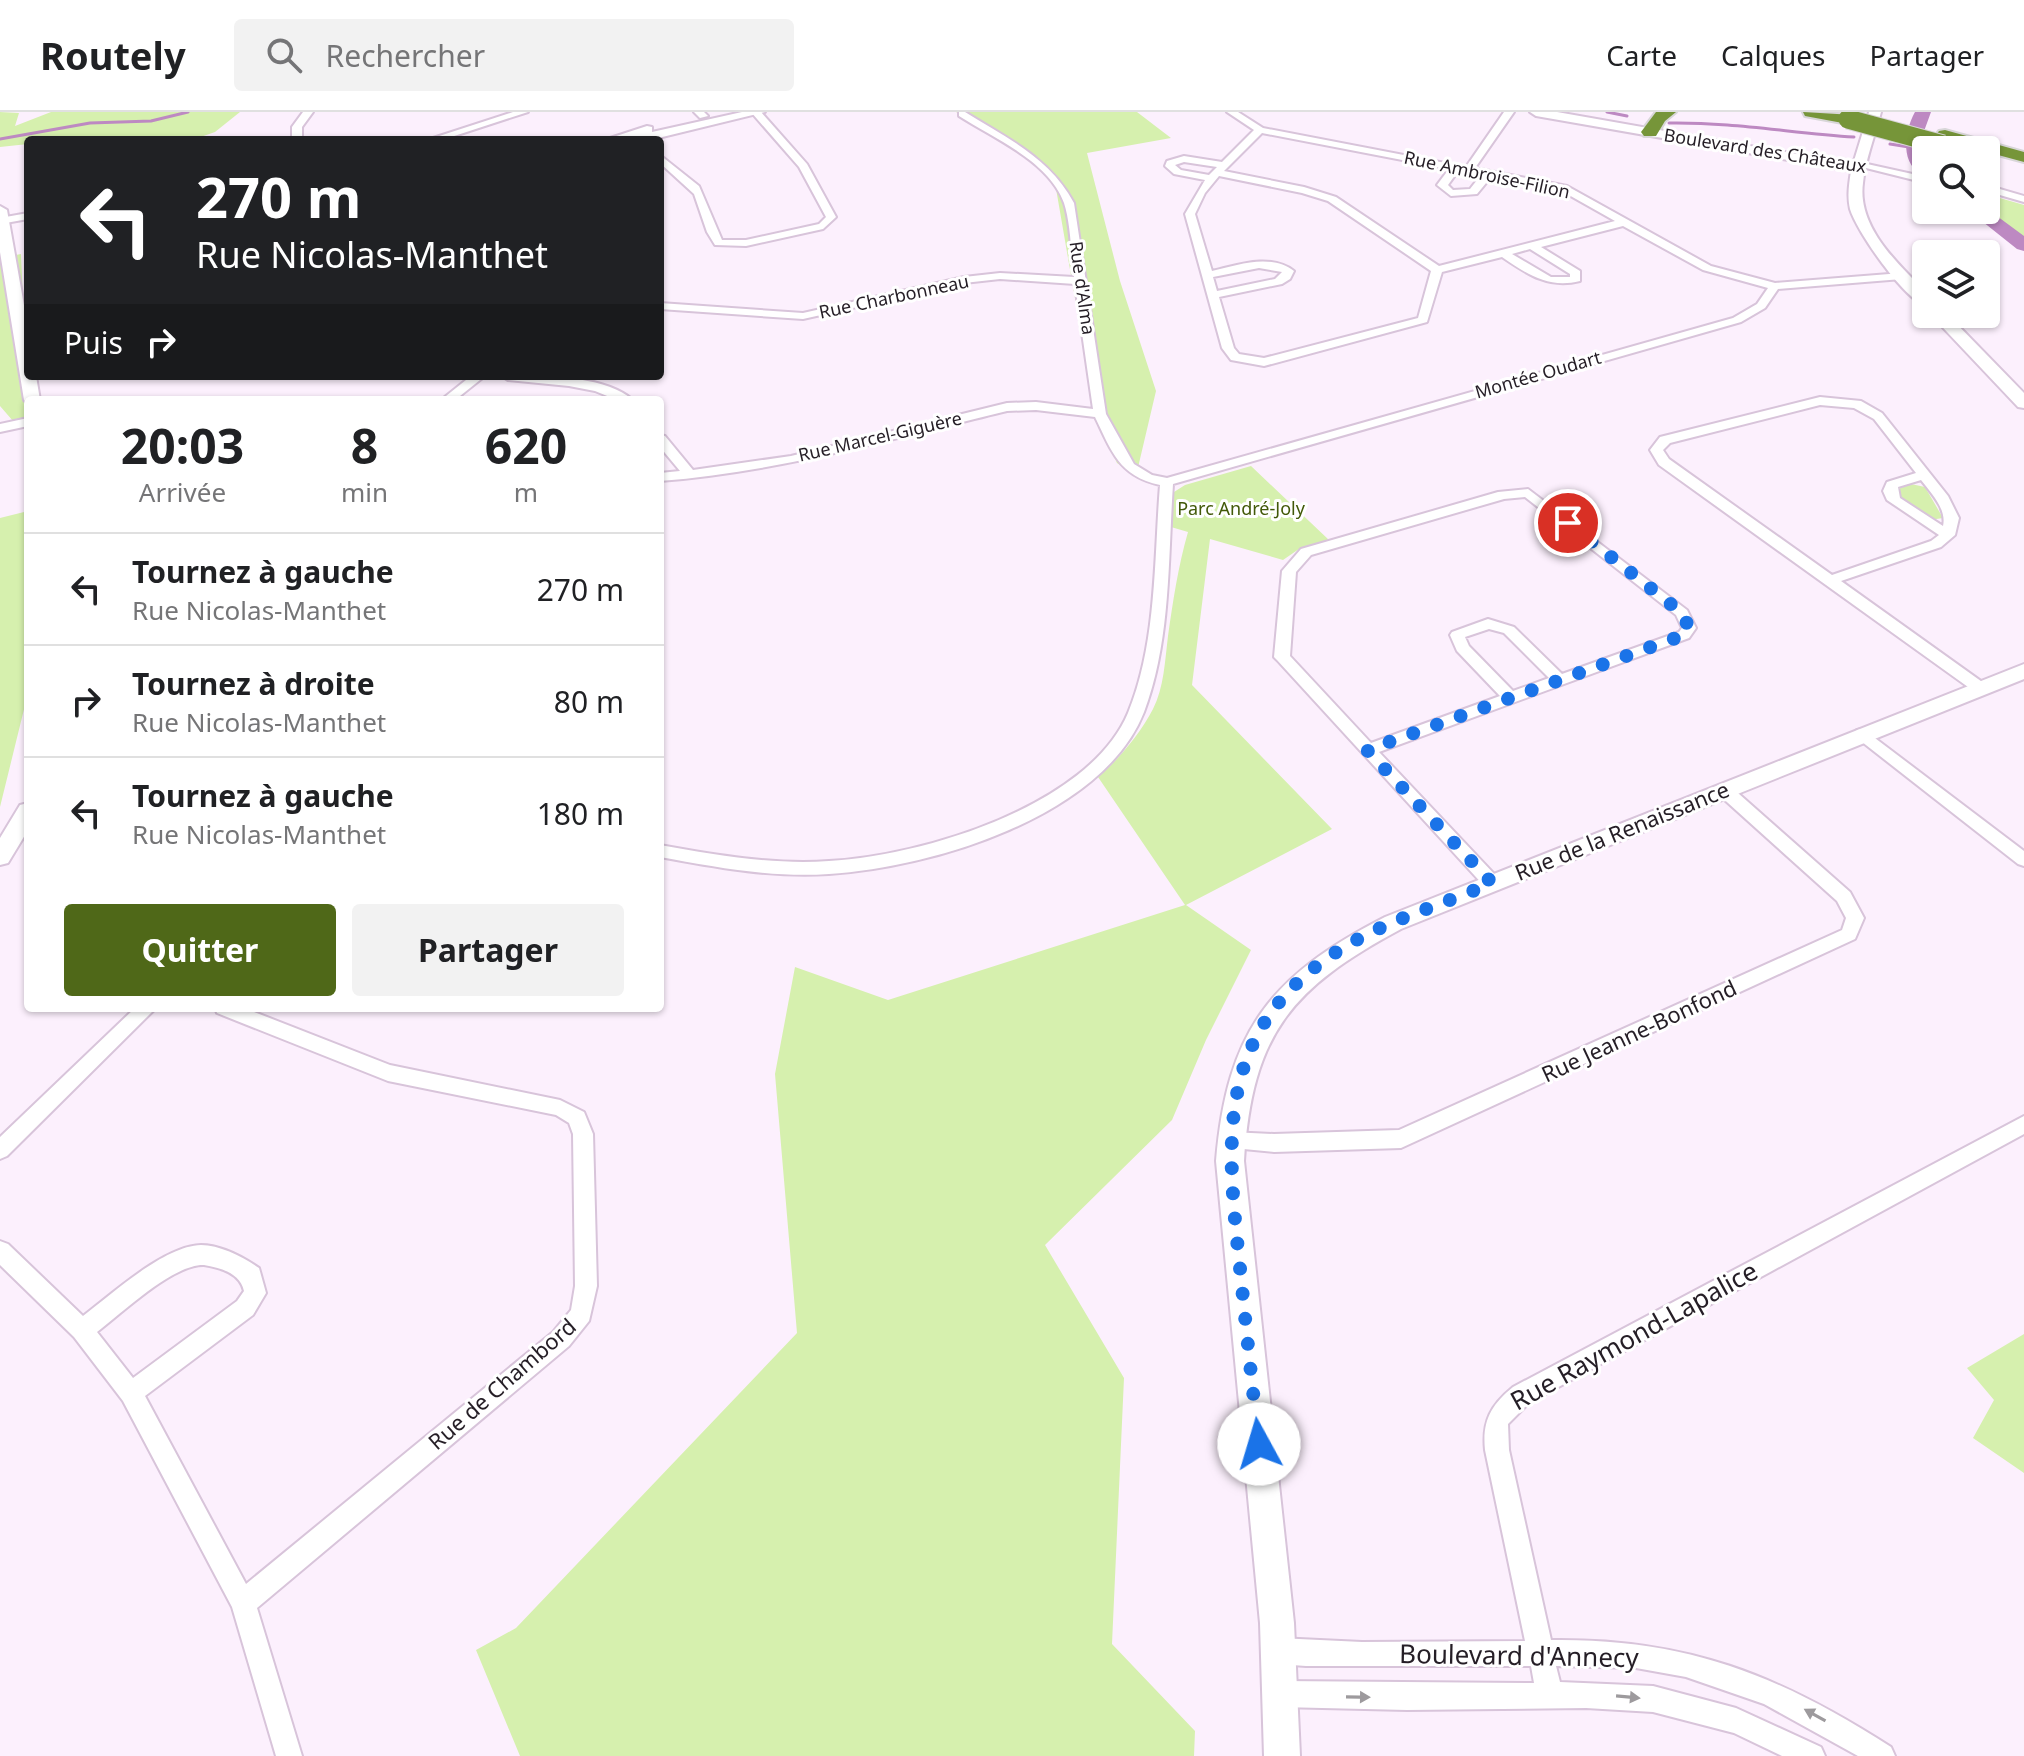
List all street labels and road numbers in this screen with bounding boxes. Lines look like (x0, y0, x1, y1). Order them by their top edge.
street label: Boulevard des Châteaux (1662, 122, 1869, 178)
street label: Rue Ambroise-Filion (1402, 145, 1572, 203)
street label: Rue d'Alma (1065, 240, 1101, 336)
street label: Rue Charbonneau (817, 268, 971, 324)
street label: Montée Oudart (1472, 344, 1604, 404)
street label: Rue Marcel-Giguère (796, 406, 964, 467)
street label: Rue de la Renaissance (1510, 773, 1733, 887)
street label: Rue Jeanne-Bonfond (1536, 972, 1741, 1088)
street label: Rue Raymond-Lapalice (1503, 1252, 1764, 1418)
street label: Rue de Chambord (421, 1311, 582, 1456)
street label: Boulevard d'Annecy (1399, 1635, 1640, 1675)

